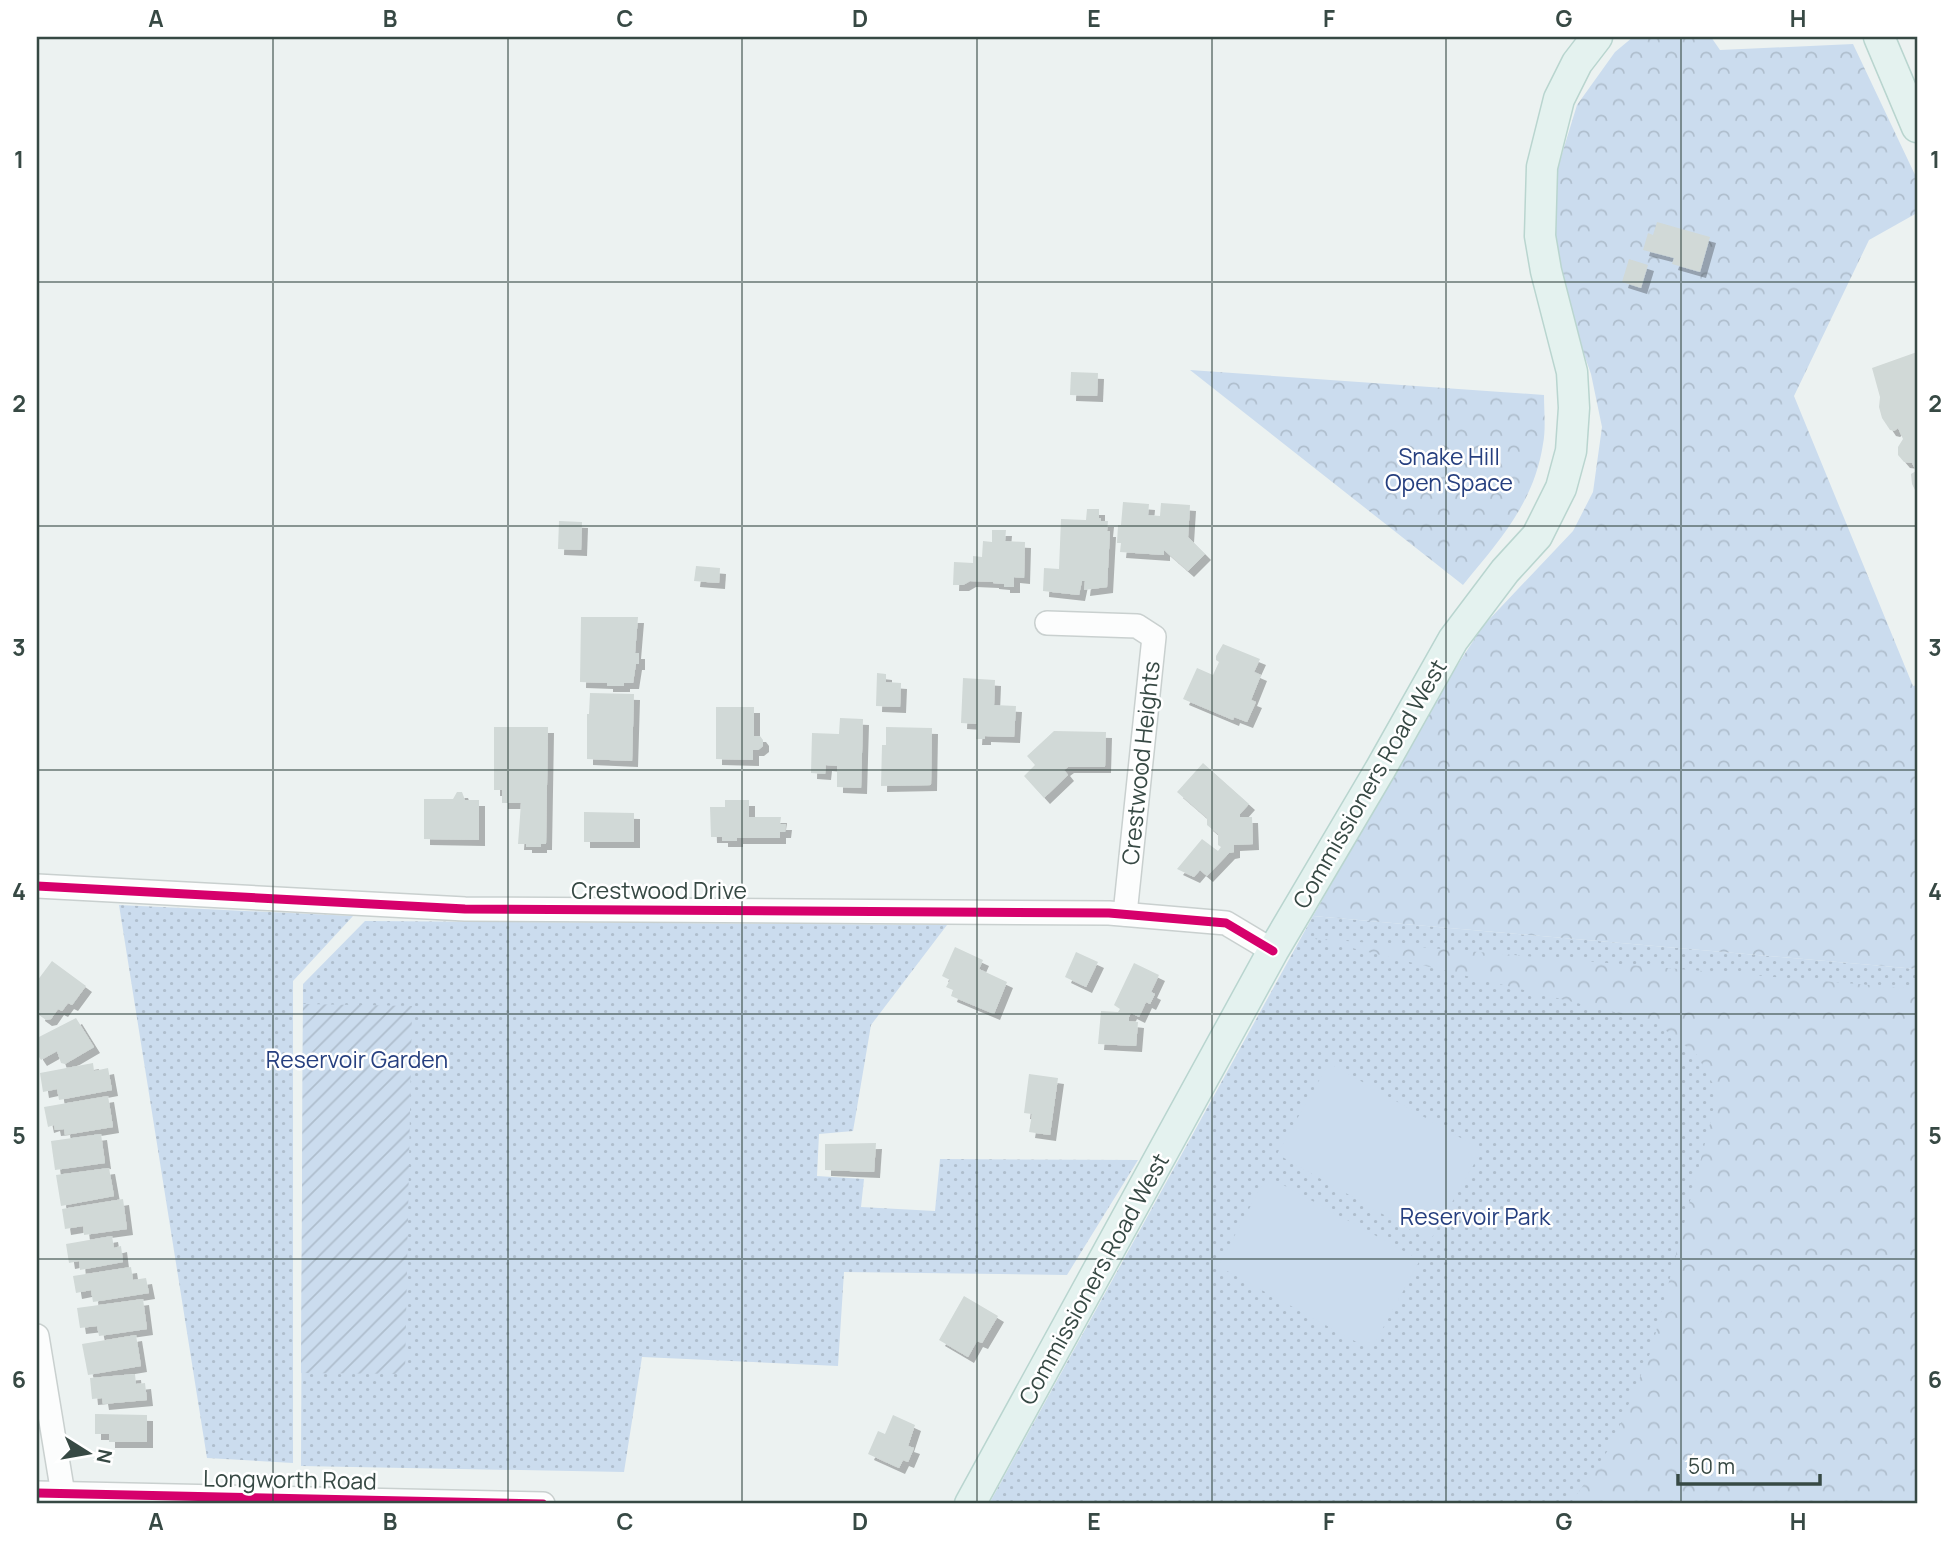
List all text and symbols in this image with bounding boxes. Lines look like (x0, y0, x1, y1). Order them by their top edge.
text: A (148, 2, 164, 34)
text: B (383, 2, 397, 34)
text: C (617, 2, 634, 34)
text: D (852, 2, 868, 34)
text: E (1087, 2, 1101, 34)
text: F (1323, 2, 1335, 34)
text: G (1556, 2, 1573, 34)
text: H (1790, 2, 1806, 34)
text: 1 (14, 143, 24, 175)
text: 1 (1930, 143, 1940, 175)
text: 2 (12, 387, 26, 419)
text: 2 (1928, 387, 1942, 419)
park label: Snake Hill Open Space (1385, 440, 1513, 498)
text: 3 (12, 631, 26, 663)
text: 3 (1928, 631, 1942, 663)
street label: Commissioners Road West (1285, 653, 1454, 914)
street label: Crestwood Heights (1113, 659, 1167, 867)
street label: Crestwood Drive (571, 874, 747, 906)
text: 4 (12, 875, 26, 907)
text: 4 (1928, 875, 1942, 907)
park label: Reservoir Garden (266, 1043, 448, 1075)
text: 5 (12, 1119, 26, 1151)
text: 5 (1928, 1119, 1942, 1151)
street label: Commissioners Road West (1011, 1147, 1176, 1410)
park label: Reservoir Park (1400, 1200, 1551, 1232)
text: 6 (12, 1363, 26, 1395)
text: 6 (1928, 1363, 1942, 1395)
north arrow (52, 1418, 122, 1488)
scale bar (1678, 1443, 1819, 1487)
text: N (91, 1447, 119, 1465)
text: 50 m (1688, 1452, 1735, 1480)
street label: Longworth Road (203, 1461, 377, 1497)
text: A (148, 1505, 164, 1537)
text: B (383, 1505, 397, 1537)
text: C (617, 1505, 634, 1537)
text: D (852, 1505, 868, 1537)
text: E (1087, 1505, 1101, 1537)
text: F (1323, 1505, 1335, 1537)
text: G (1556, 1505, 1573, 1537)
text: H (1790, 1505, 1806, 1537)

